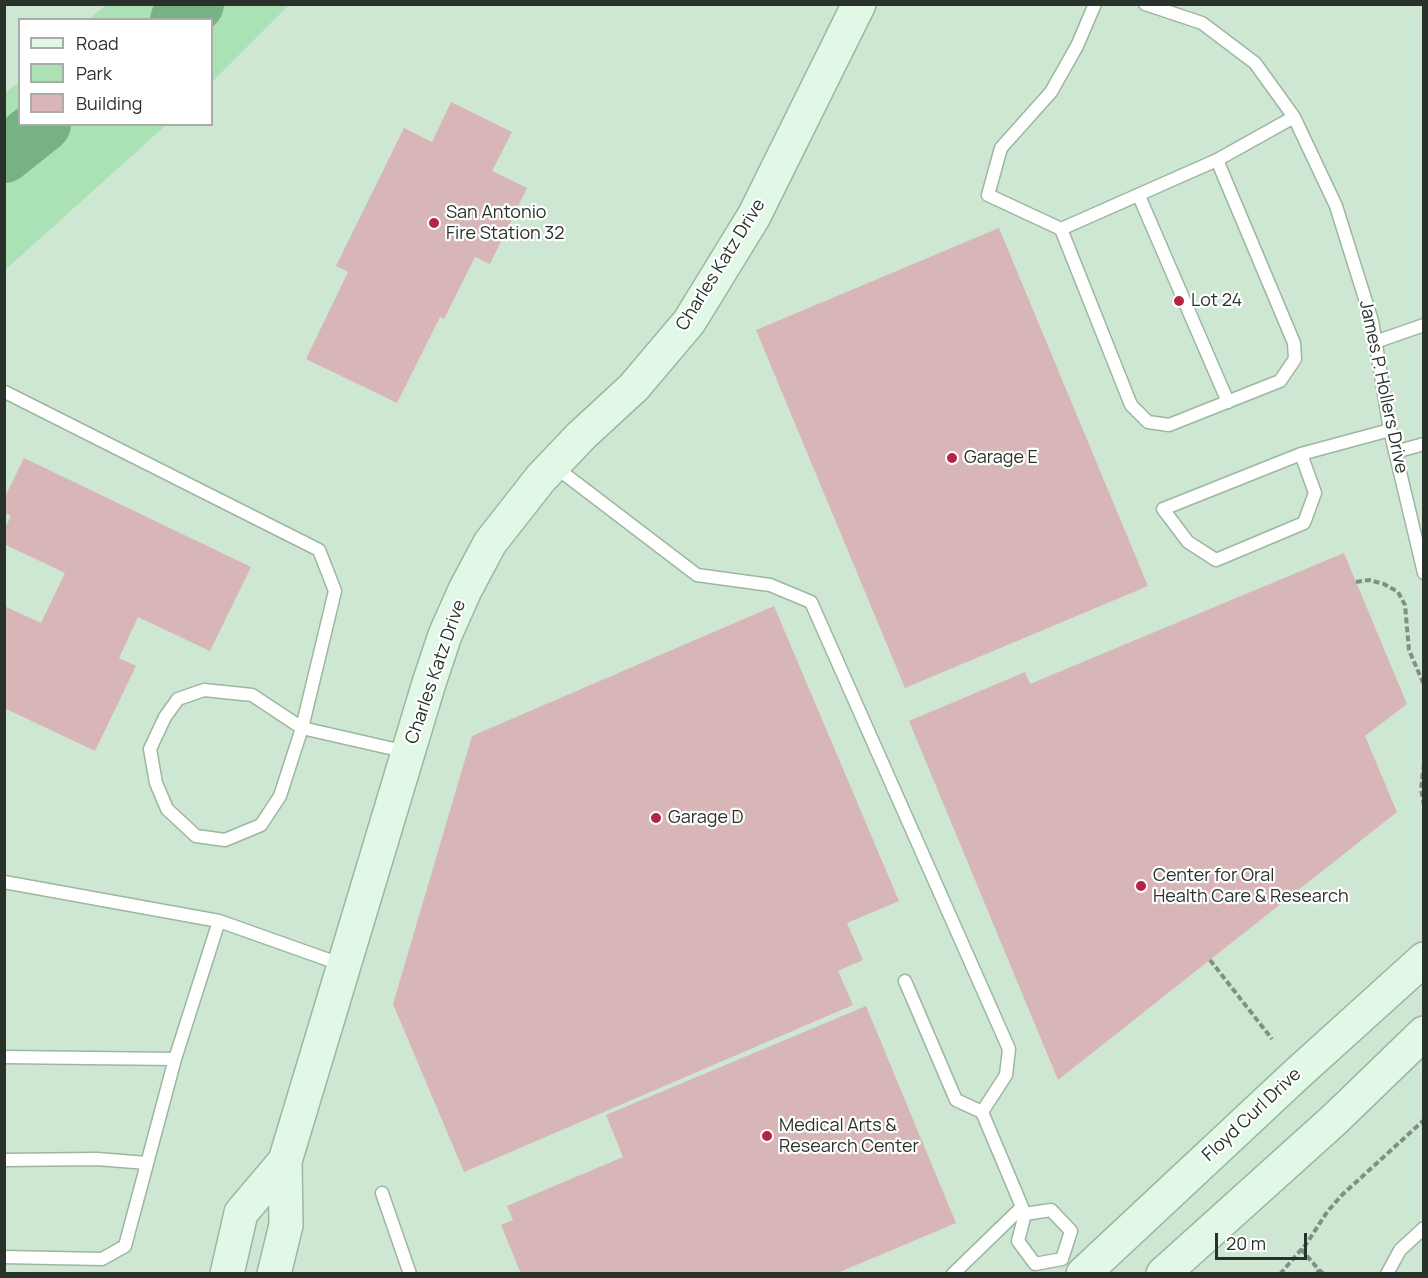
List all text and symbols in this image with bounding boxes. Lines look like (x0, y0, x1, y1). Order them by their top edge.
legend (18, 18, 213, 126)
text: Road (76, 31, 119, 55)
text: Park (76, 61, 112, 85)
text: Building (76, 91, 142, 115)
street label: Charles Katz Drive (672, 195, 770, 335)
place label: San Antonio Fire Station 32 (446, 202, 565, 244)
marker: San Antonio Fire Station 32 (427, 216, 441, 230)
place label: Lot 24 (1191, 290, 1242, 312)
marker: Lot 24 (1172, 294, 1186, 308)
street label: James P. Hollers Drive (1354, 298, 1412, 476)
place label: Garage E (964, 447, 1038, 469)
marker: Garage E (945, 451, 959, 465)
street label: Charles Katz Drive (401, 597, 471, 747)
place label: Garage D (668, 807, 744, 829)
marker: Garage D (649, 811, 663, 825)
place label: Center for Oral Health Care & Research (1153, 865, 1349, 908)
marker: Center for Oral Health Care & Research (1134, 879, 1148, 893)
street label: Floyd Curl Drive (1198, 1064, 1306, 1166)
place label: Medical Arts & Research Center (779, 1115, 919, 1158)
marker: Medical Arts & Research Center (760, 1129, 774, 1143)
scale bar (1218, 1221, 1310, 1259)
text: 20 m (1226, 1231, 1266, 1255)

